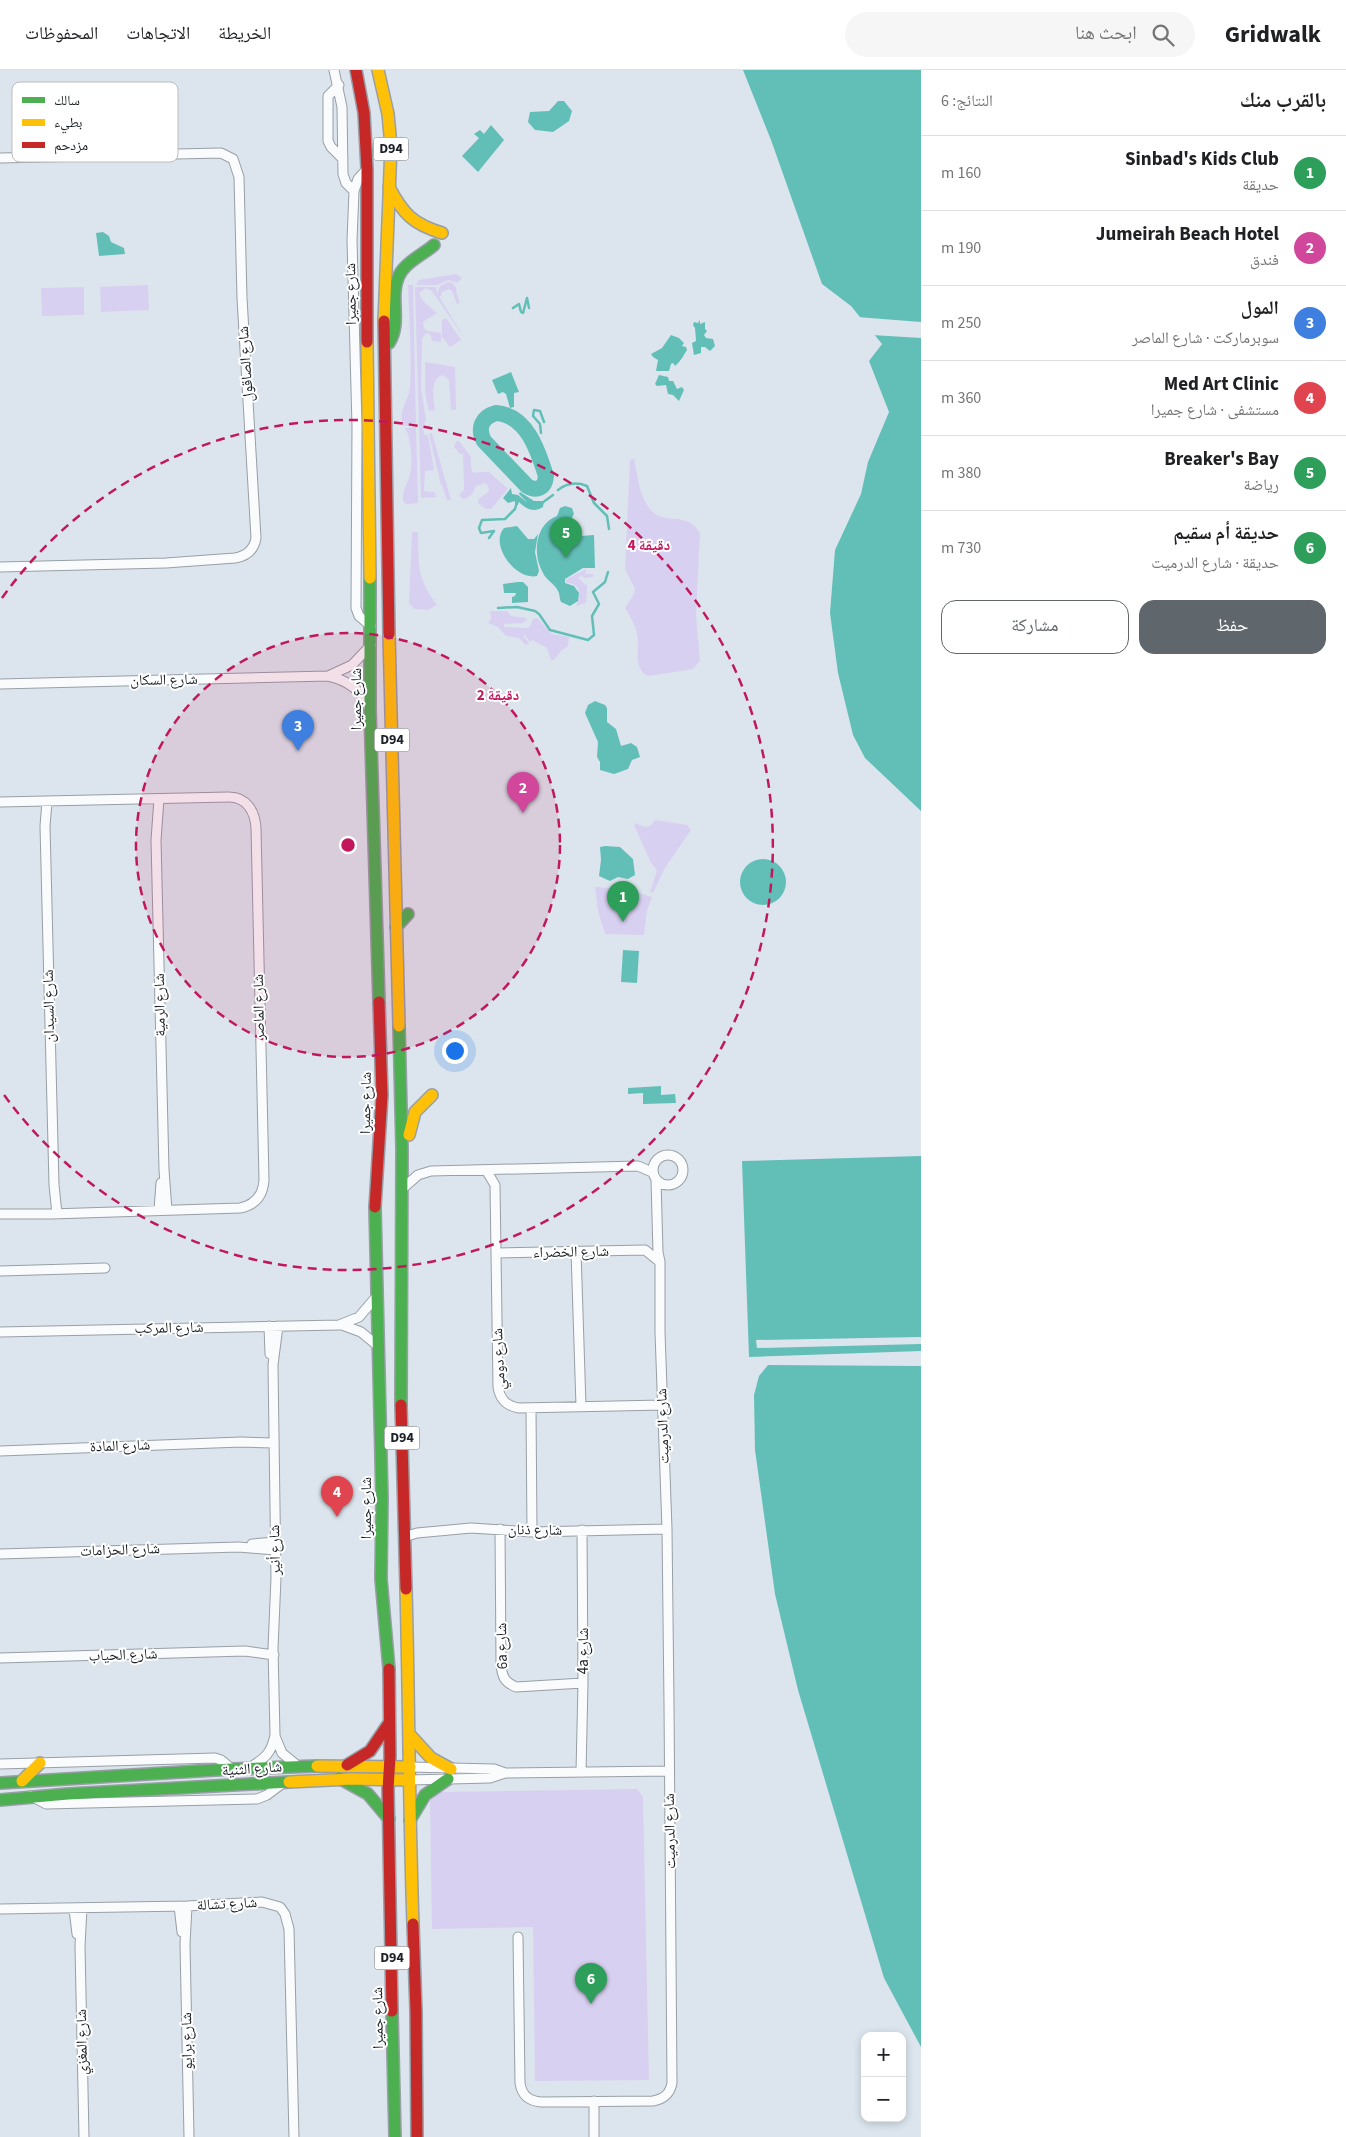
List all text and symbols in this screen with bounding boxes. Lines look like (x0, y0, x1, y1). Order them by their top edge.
search box (845, 12, 1195, 57)
text: Gridwalk (1225, 17, 1321, 52)
text: ابحث هنا (1075, 20, 1137, 47)
text: المحفوظات (25, 21, 98, 46)
text: الاتجاهات (126, 21, 190, 46)
text: الخريطة (218, 21, 271, 46)
icon: search (1149, 21, 1177, 49)
legend (12, 82, 178, 162)
text: بالقرب منك (1240, 85, 1326, 115)
text: النتائج: 6 (941, 90, 993, 112)
text: سالك (54, 91, 80, 111)
text: بطيء (54, 113, 83, 134)
text: مزدحم (54, 136, 88, 156)
road number: D94 (374, 138, 408, 160)
text: Sinbad's Kids Club (1125, 146, 1279, 173)
text: 160 m (941, 162, 981, 184)
text: 1 (1306, 162, 1314, 184)
text: حديقة (1242, 174, 1279, 196)
text: Jumeirah Beach Hotel (1096, 221, 1279, 248)
text: 190 m (941, 237, 981, 259)
text: 2 (1306, 237, 1314, 259)
text: فندق (1250, 249, 1279, 271)
street label: شارع جميرا (340, 263, 362, 325)
text: المول (1241, 295, 1279, 322)
text: 250 m (941, 312, 981, 334)
text: 3 (1306, 312, 1314, 334)
street label: شارع الصاقول (233, 325, 259, 403)
text: سوبرماركت · شارع الماصر (1132, 327, 1279, 349)
text: Med Art Clinic (1164, 371, 1279, 398)
text: 360 m (941, 387, 981, 409)
text: 4 (1306, 387, 1314, 409)
text: مستشفى · شارع جميرا (1151, 399, 1279, 421)
text: Breaker's Bay (1164, 446, 1279, 473)
text: 380 m (941, 462, 981, 484)
text: 5 (1306, 462, 1314, 484)
text: رياضة (1243, 474, 1279, 496)
pin: 5 (550, 517, 582, 558)
text: حديقة أم سقيم (1173, 520, 1279, 547)
text: 4 دقيقة (628, 535, 670, 556)
text: 730 m (941, 537, 981, 559)
text: 6 (1306, 537, 1314, 559)
text: حديقة · شارع الدرميت (1151, 552, 1279, 574)
button: مشاركة (941, 600, 1129, 654)
button: حفظ (1139, 600, 1326, 654)
street label: شارع جميرا (346, 668, 367, 730)
street label: شارع السكان (130, 669, 198, 691)
text: 2 دقيقة (477, 685, 519, 706)
pin: 3 (282, 710, 314, 751)
road number: D94 (374, 728, 410, 752)
pin: 2 (507, 772, 539, 813)
centre of rings (339, 836, 357, 854)
pin: 1 (607, 881, 639, 922)
street label: شارع السيدان (38, 969, 60, 1043)
street label: شارع الرمية (149, 973, 171, 1037)
street label: شارع الماصر (248, 974, 270, 1041)
your location (442, 1038, 468, 1064)
street label: شارع جميرا (355, 1072, 377, 1134)
street label: شارع الخضراء (533, 1241, 609, 1263)
street label: شارع المركب (134, 1317, 204, 1339)
street label: شارع دومي (487, 1327, 512, 1390)
street label: شارع الدرميت (651, 1388, 675, 1464)
road number: D94 (384, 1426, 420, 1450)
street label: شارع المادة (89, 1434, 151, 1458)
pin: 4 (321, 1476, 353, 1517)
street label: شارع جميرا (356, 1477, 377, 1539)
street label: شارع ذنان (508, 1519, 563, 1541)
street label: شارع أنير (264, 1524, 286, 1577)
street label: شارع الحزامات (80, 1538, 161, 1562)
street label: 6a شارع (491, 1622, 513, 1669)
street label: 4a شارع (573, 1628, 594, 1674)
street label: شارع الحياب (88, 1643, 158, 1667)
street label: شارع الثنية (221, 1756, 283, 1782)
street label: شارع الدرميت (659, 1793, 681, 1869)
street label: شارع تشالة (196, 1892, 258, 1916)
road number: D94 (374, 1946, 410, 1970)
pin: 6 (575, 1963, 607, 2004)
street label: شارع جميرا (367, 1987, 389, 2049)
street label: شارع المغزي (71, 2009, 94, 2075)
street label: شارع برايو (176, 2012, 198, 2070)
map controls (861, 2032, 906, 2122)
button: + (861, 2032, 906, 2077)
button: − (861, 2077, 906, 2122)

